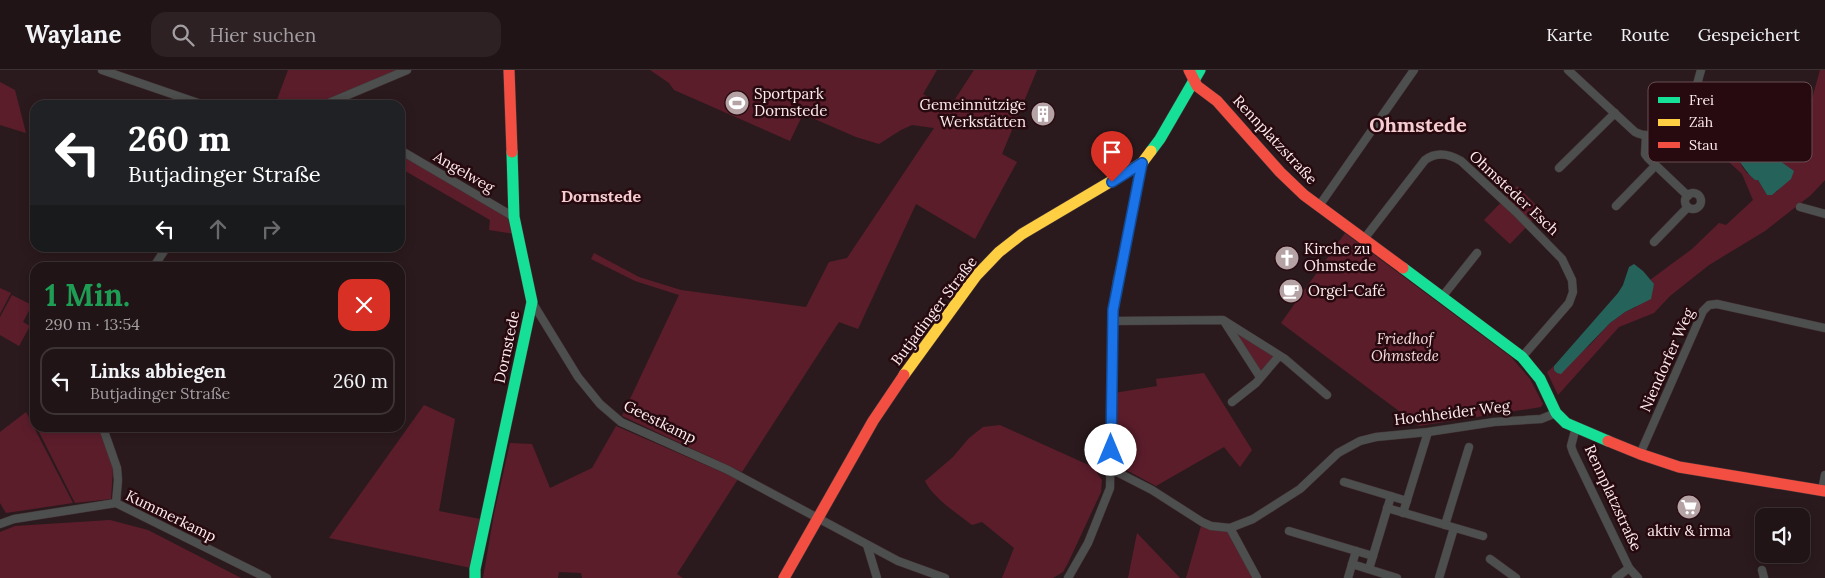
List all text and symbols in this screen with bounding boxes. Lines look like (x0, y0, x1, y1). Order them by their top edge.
search box (151, 12, 501, 57)
text: Waylane (25, 19, 121, 50)
icon: search (169, 21, 197, 49)
text: Hier suchen (209, 23, 316, 47)
text: Karte (1546, 23, 1592, 46)
text: Route (1620, 23, 1670, 46)
text: Gespeichert (1698, 23, 1800, 46)
legend (1648, 82, 1812, 162)
place label: Sportpark Dornstede (754, 84, 827, 120)
sports icon: Sportpark Dornstede (724, 90, 750, 116)
street label: Rennplatzstraße (1229, 91, 1322, 188)
text: Frei (1689, 91, 1714, 109)
place label: Gemeinnützige Werkstätten (919, 95, 1026, 131)
building icon: Gemeinnützige Werkstätten (1030, 101, 1056, 127)
district label: Ohmstede (1369, 112, 1467, 137)
text: Zäh (1689, 113, 1713, 131)
text: 260 m (128, 116, 230, 161)
icon: left (45, 120, 110, 185)
pin (1091, 131, 1133, 182)
text: Stau (1689, 136, 1718, 154)
icon: arrive (1098, 138, 1126, 166)
street label: Angelweg (430, 146, 499, 197)
street label: Ohmsteder Esch (1465, 146, 1563, 239)
text: Butjadinger Straße (128, 160, 321, 188)
district label: Dornstede (561, 186, 641, 206)
icon: left (151, 215, 179, 243)
icon: ahead (204, 215, 232, 243)
icon: right (257, 215, 285, 243)
place label: Kirche zu Ohmstede (1304, 239, 1376, 275)
church icon: Kirche zu Ohmstede (1274, 245, 1300, 271)
street label: Butjadinger Straße (886, 252, 981, 369)
text: 1 Min. (45, 276, 130, 314)
cafe icon: Orgel-Café (1278, 278, 1304, 304)
button: close (338, 279, 390, 331)
place label: Orgel-Café (1308, 281, 1385, 300)
street label: Niendorfer Weg (1635, 304, 1698, 415)
street label: Dornstede (490, 309, 523, 385)
text: 290 m · 13:54 (45, 314, 140, 334)
park label: Friedhof Ohmstede (1371, 329, 1439, 365)
text: Links abbiegen (90, 359, 226, 383)
icon: left (47, 367, 75, 395)
text: 260 m (333, 369, 388, 393)
text: Butjadinger Straße (90, 383, 230, 403)
street label: Geestkamp (621, 396, 700, 447)
street label: Hochheider Weg (1393, 396, 1512, 429)
position arrow (1084, 423, 1136, 475)
street label: Rennplatzstraße (1581, 442, 1646, 554)
street label: Kummerkamp (123, 485, 220, 546)
supermarket icon: aktiv & irma (1676, 494, 1702, 520)
map controls (1755, 508, 1810, 563)
button: sound (1755, 508, 1810, 563)
place label: aktiv & irma (1647, 521, 1731, 540)

